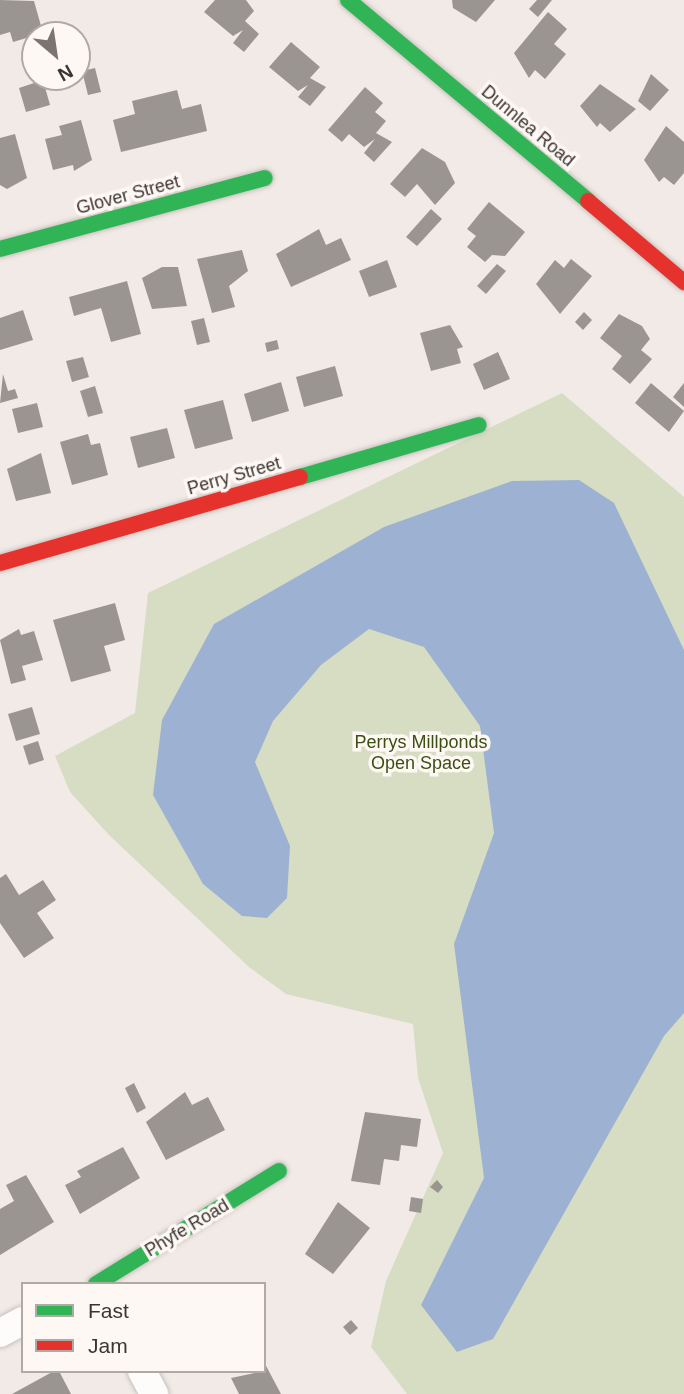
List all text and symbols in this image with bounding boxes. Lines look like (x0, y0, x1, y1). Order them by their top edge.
north arrow (21, 21, 91, 91)
text: N (54, 61, 77, 86)
street label: Dunnlea Road (477, 81, 579, 171)
street label: Glover Street (74, 171, 182, 219)
street label: Perry Street (185, 452, 283, 500)
park label: Perrys Millponds Open Space (354, 732, 488, 774)
street label: Phyfe Road (141, 1195, 233, 1261)
legend (21, 1282, 266, 1373)
text: Fast (88, 1299, 129, 1322)
text: Jam (88, 1334, 128, 1357)

